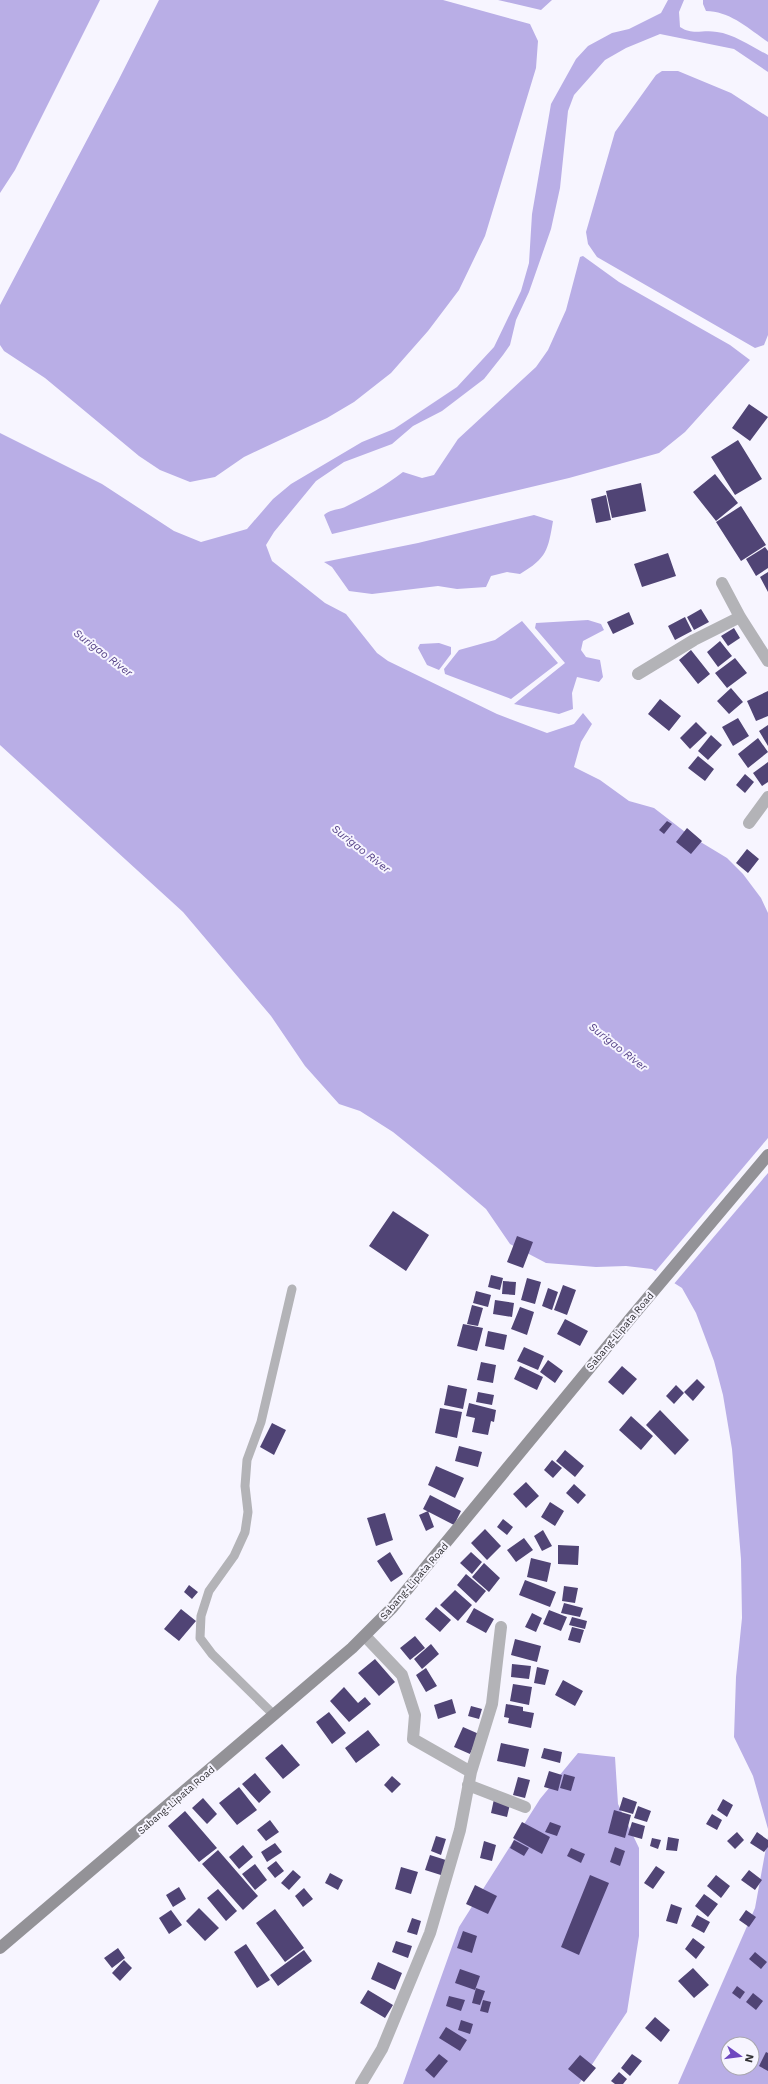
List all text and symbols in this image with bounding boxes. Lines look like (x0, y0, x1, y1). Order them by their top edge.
water label: Surigao River (71, 627, 136, 680)
water label: Surigao River (329, 822, 393, 876)
water label: Surigao River (586, 1020, 650, 1074)
street label: Sabang-Lipata Road (584, 1290, 656, 1372)
street label: Sabang-Lipata Road (378, 1540, 450, 1622)
street label: Sabang-Lipata Road (135, 1764, 217, 1836)
north arrow (720, 2036, 760, 2076)
text: N (742, 2053, 757, 2064)

